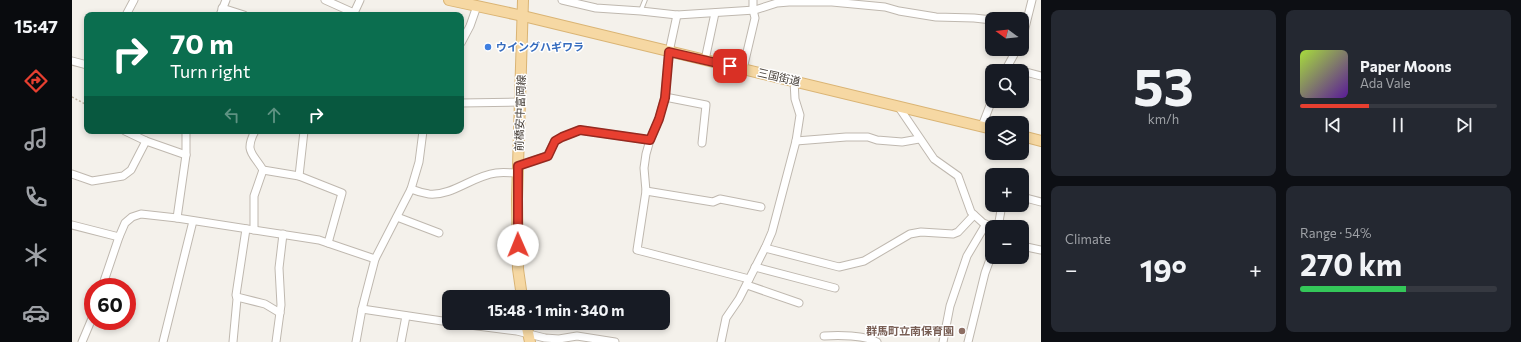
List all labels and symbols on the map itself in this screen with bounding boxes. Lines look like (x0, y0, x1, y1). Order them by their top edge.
north arrow (985, 12, 1029, 56)
place label: ウイングハギワラ (496, 40, 584, 53)
marker: ウイングハギワラ (483, 42, 493, 52)
pin (713, 49, 747, 83)
street label: 三国街道 (756, 65, 802, 88)
street label: 前橋安中富岡線 (512, 74, 527, 152)
position arrow (497, 224, 539, 266)
speed limit sign: 60 (84, 278, 136, 330)
place label: 群馬町立南保育園 (866, 324, 954, 337)
marker: 群馬町立南保育園 (957, 326, 967, 336)

